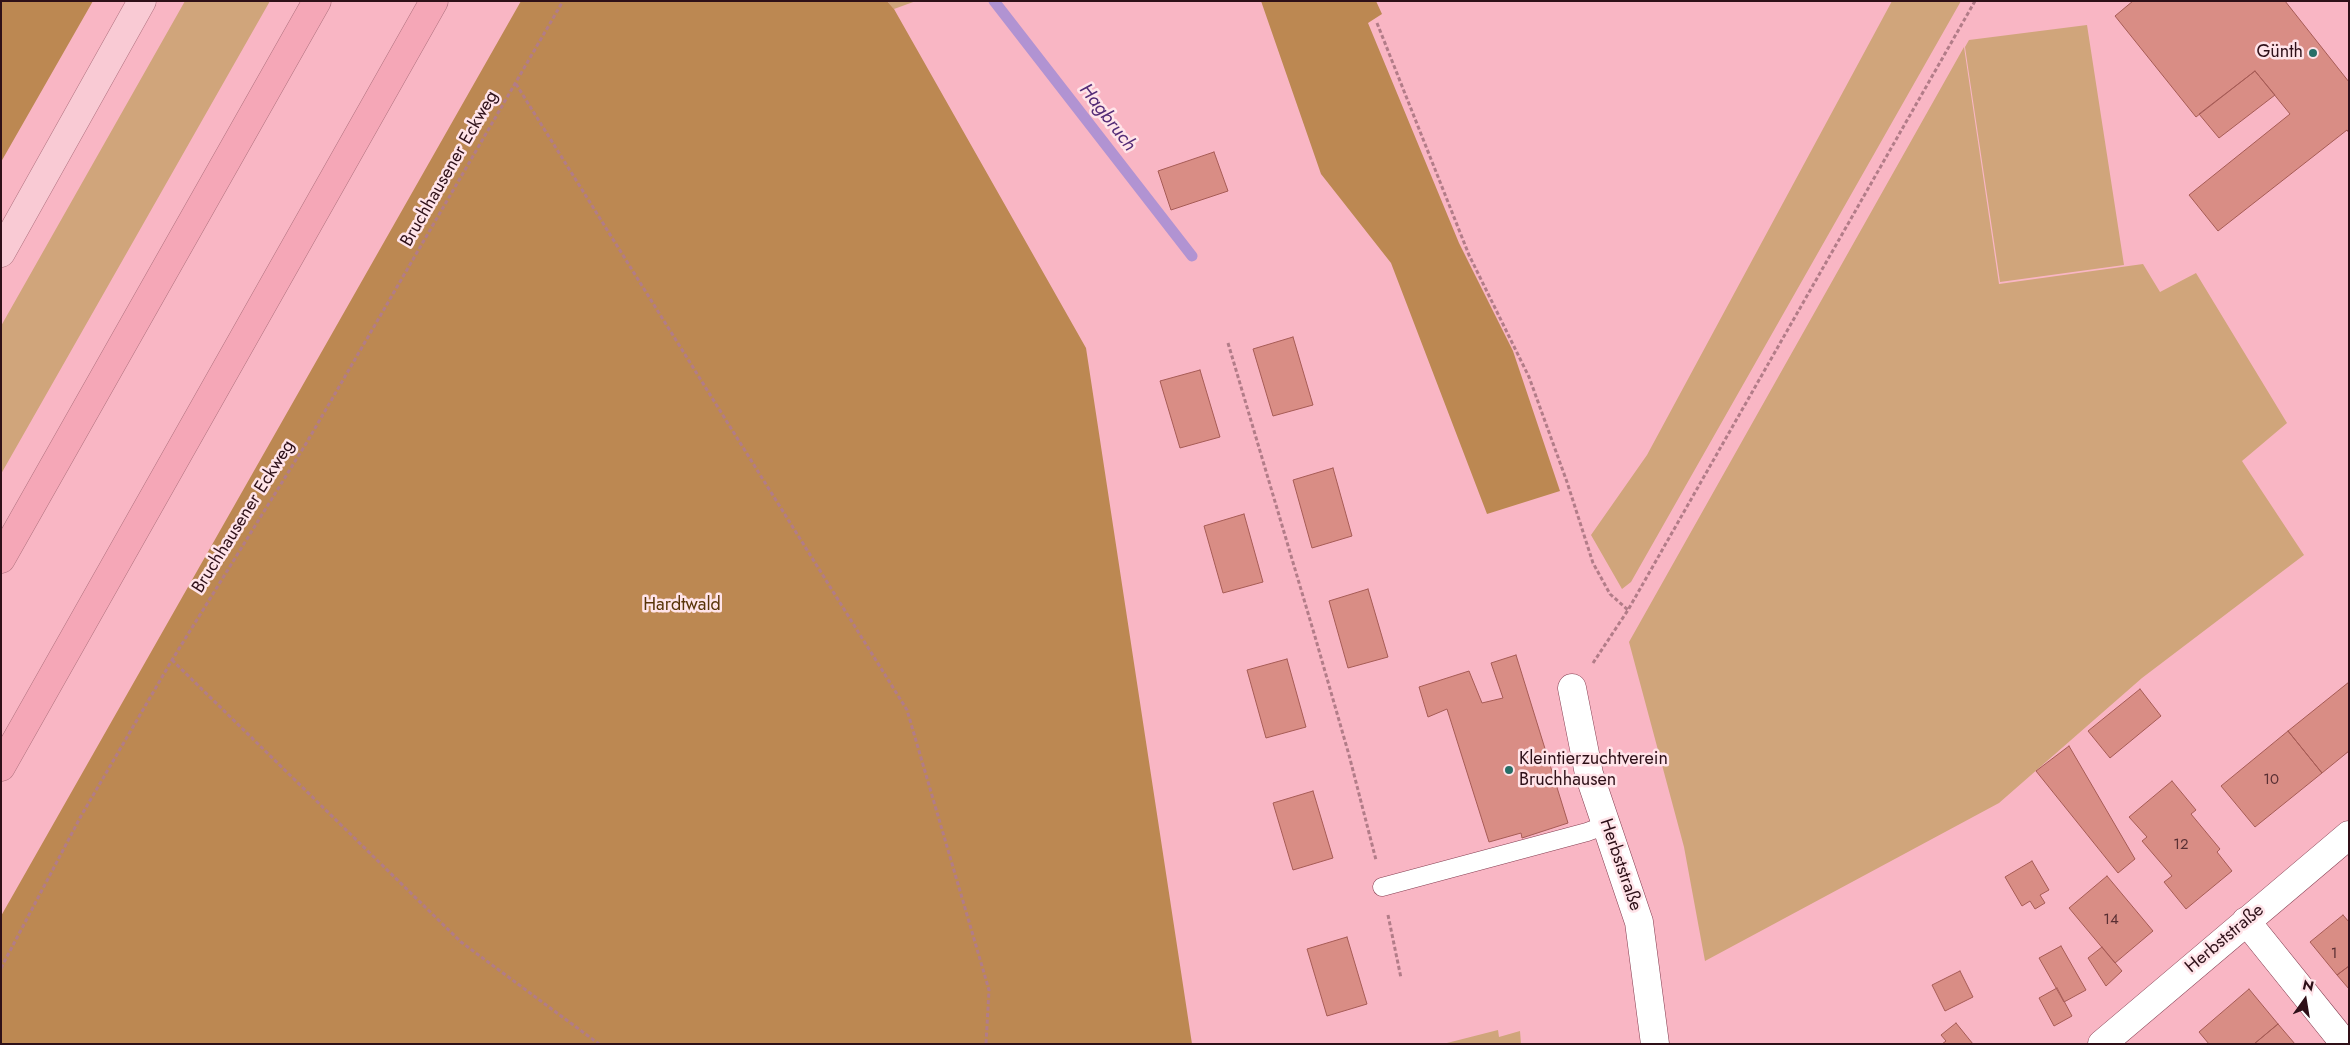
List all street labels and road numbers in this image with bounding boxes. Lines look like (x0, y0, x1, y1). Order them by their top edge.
street label: Bruchhausener Eckweg (397, 87, 503, 251)
street label: Bruchhausener Eckweg (188, 437, 300, 597)
street label: Herbststraße (1594, 816, 1646, 914)
street label: Herbststraße (2181, 900, 2269, 978)

